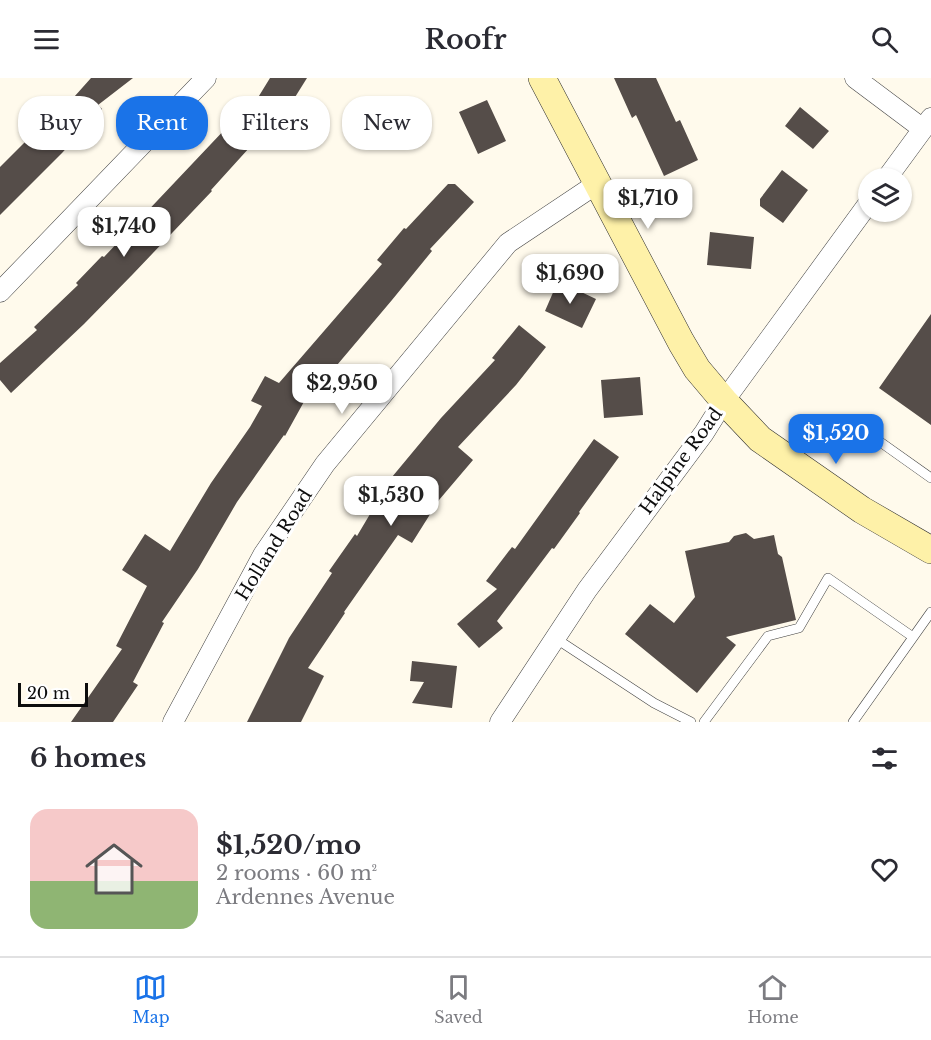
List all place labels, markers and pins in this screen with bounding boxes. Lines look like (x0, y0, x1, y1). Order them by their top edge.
pin: $1,710 (599, 179, 697, 230)
pin: $1,740 (75, 207, 173, 258)
pin: $1,690 (521, 254, 619, 305)
pin: $2,950 (293, 364, 391, 415)
pin: $1,520 (787, 414, 885, 465)
pin: $1,530 (342, 476, 440, 527)

